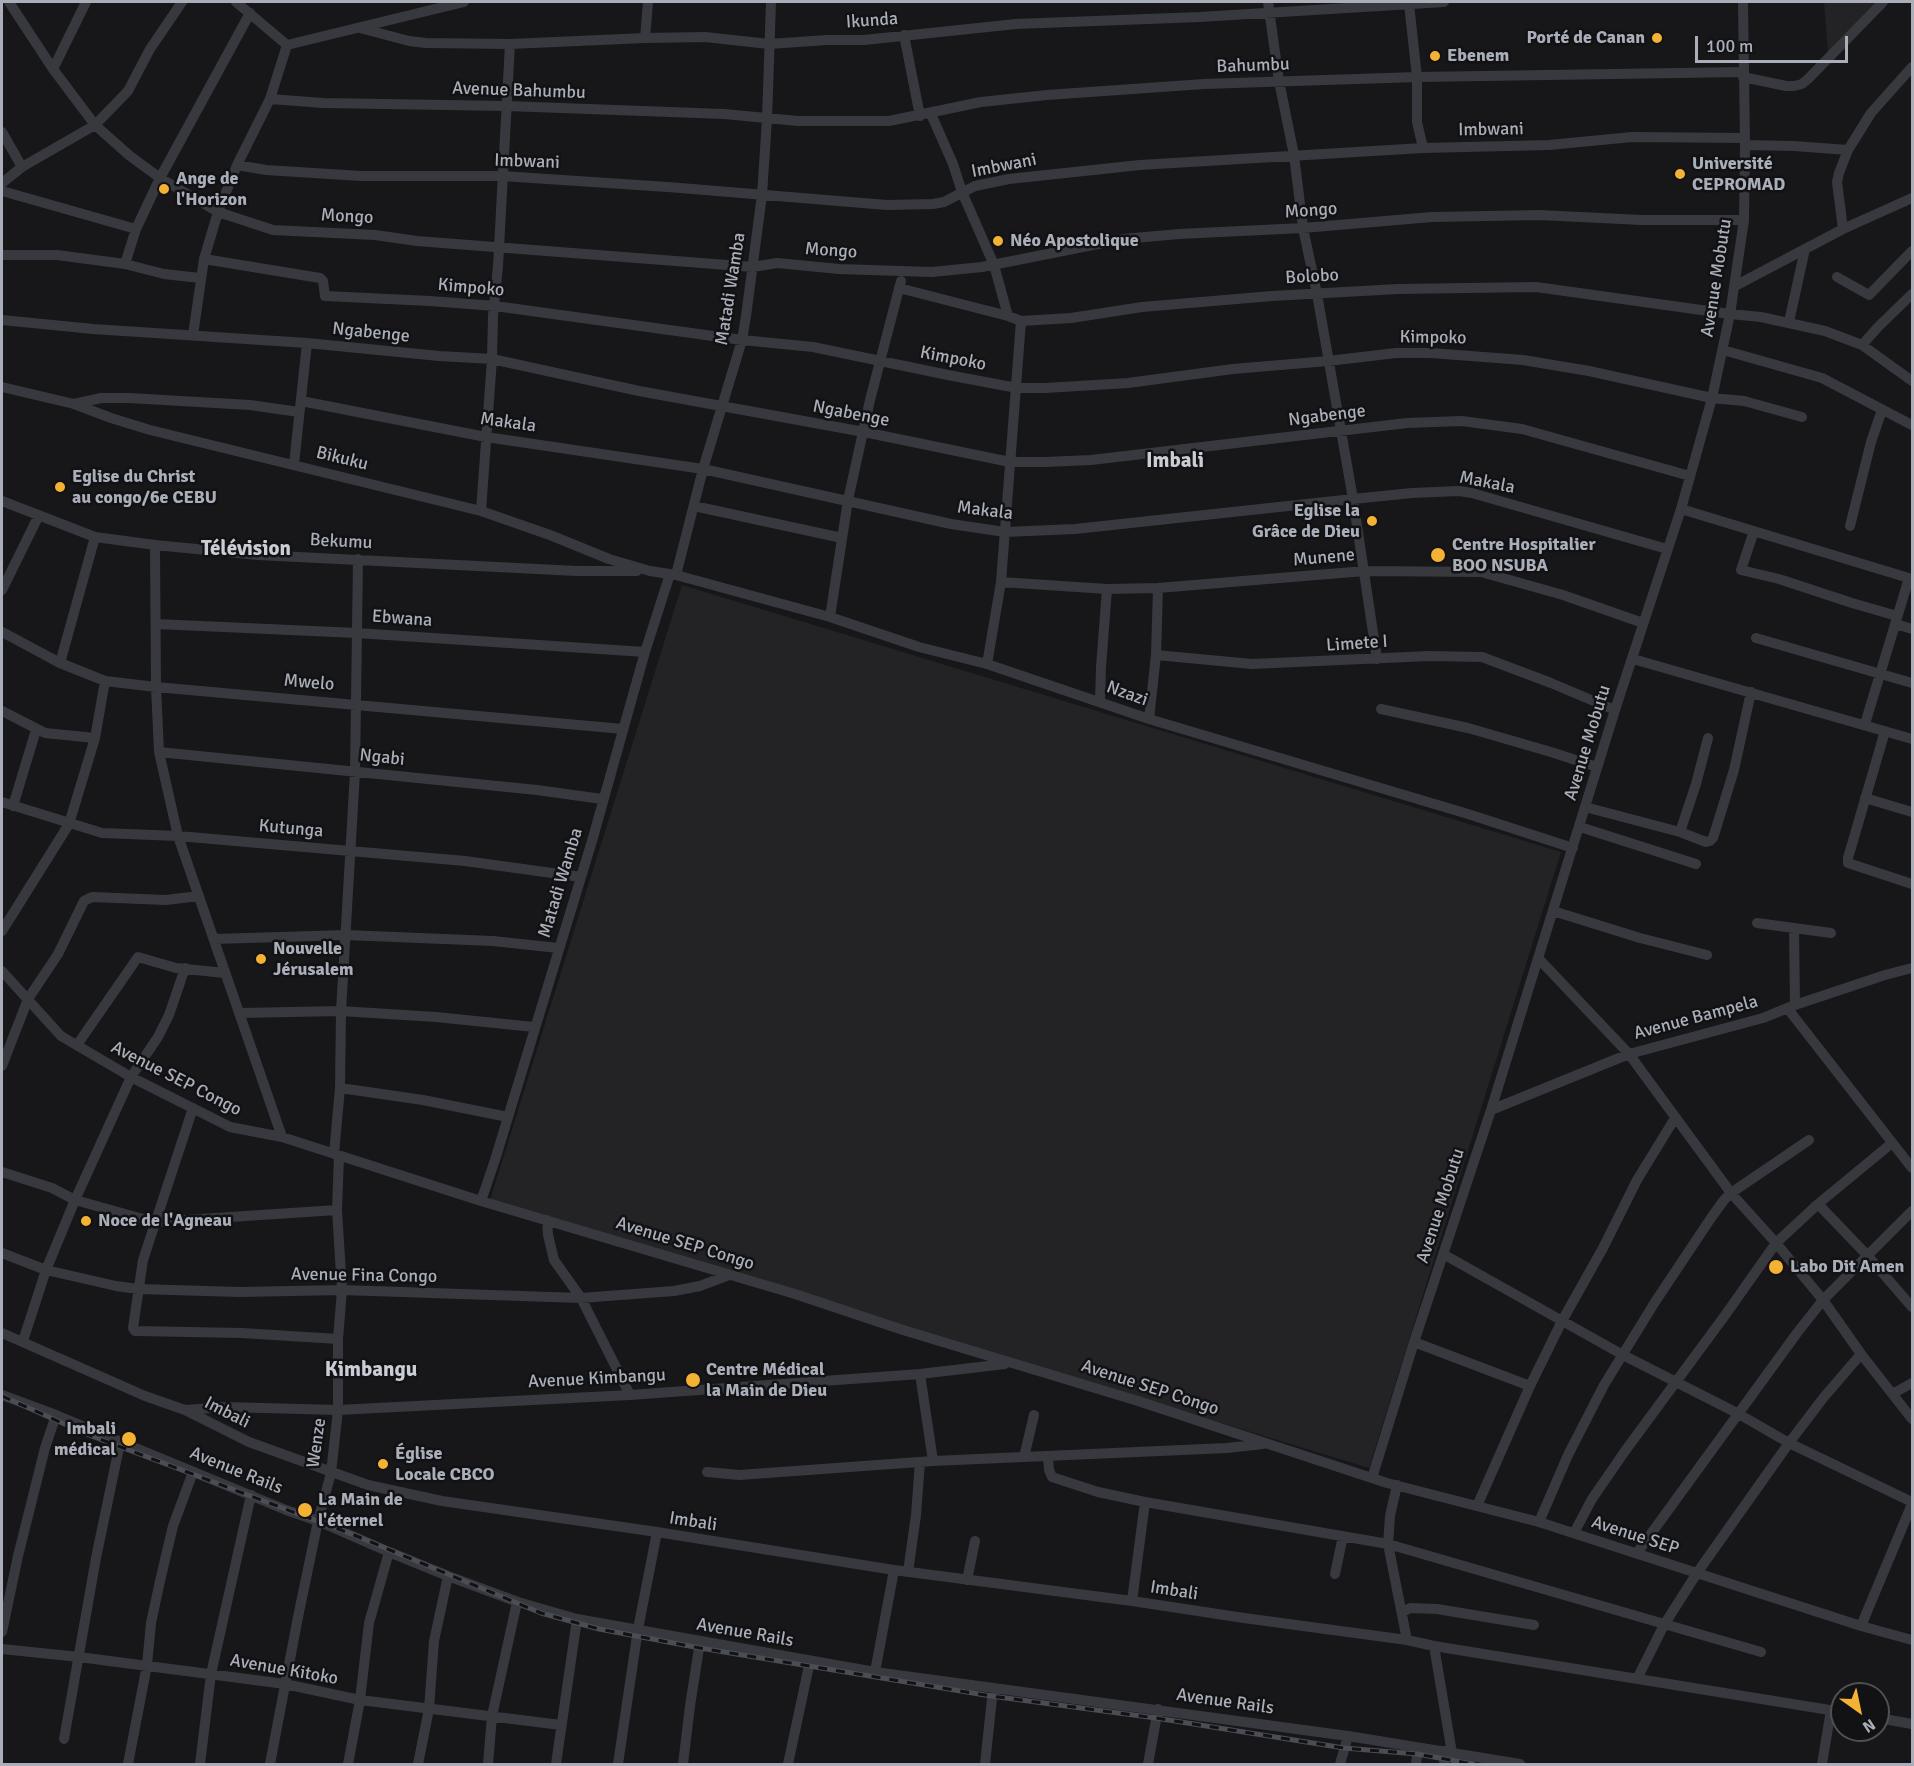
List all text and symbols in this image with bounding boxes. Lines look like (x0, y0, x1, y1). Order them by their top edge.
street label: Ikunda (845, 8, 899, 34)
scale bar (1698, 24, 1851, 62)
place label: Porté de Canan (1526, 27, 1645, 49)
marker: Porté de Canan (1650, 31, 1664, 45)
text: 100 m (1706, 35, 1753, 57)
place label: Ebenem (1447, 45, 1509, 67)
marker: Ebenem (1428, 49, 1442, 63)
street label: Bahumbu (1216, 54, 1290, 78)
street label: Avenue Bahumbu (452, 78, 586, 104)
street label: Imbwani (1458, 119, 1524, 141)
street label: Imbwani (970, 149, 1038, 183)
street label: Imbwani (494, 150, 560, 174)
place label: Université CEPROMAD (1692, 153, 1785, 195)
marker: Université CEPROMAD (1673, 167, 1687, 181)
place label: Ange de l'Horizon (176, 168, 247, 210)
marker: Ange de l'Horizon (157, 182, 171, 196)
street label: Mongo (1284, 198, 1338, 224)
street label: Mongo (320, 205, 374, 229)
street label: Avenue Mobutu (1697, 217, 1737, 339)
place label: Néo Apostolique (1010, 230, 1139, 252)
street label: Matadi Wamba (711, 231, 751, 347)
marker: Néo Apostolique (991, 234, 1005, 248)
street label: Mongo (804, 238, 858, 264)
street label: Bolobo (1285, 265, 1339, 289)
street label: Kimpoko (437, 274, 505, 302)
street label: Ngabenge (331, 318, 411, 348)
street label: Kimpoko (1399, 327, 1467, 349)
street label: Kimpoko (918, 342, 988, 376)
street label: Ngabenge (811, 396, 891, 432)
street label: Ngabenge (1287, 401, 1367, 431)
street label: Makala (479, 408, 537, 438)
street label: Bikuku (314, 442, 370, 476)
district label: Imbali (1146, 448, 1204, 474)
place label: Eglise du Christ au congo/6e CEBU (72, 466, 217, 508)
street label: Makala (1457, 467, 1517, 499)
marker: Eglise du Christ au congo/6e CEBU (53, 480, 67, 494)
street label: Makala (956, 497, 1014, 525)
place label: Eglise la Grâce de Dieu (1252, 500, 1360, 542)
marker: Eglise la Grâce de Dieu (1365, 514, 1379, 528)
street label: Bekumu (309, 530, 373, 554)
place label: Centre Hospitalier BOO NSUBA (1452, 534, 1596, 576)
district label: Télévision (201, 536, 291, 562)
street label: Munene (1292, 545, 1356, 571)
marker: Centre Hospitalier BOO NSUBA (1429, 546, 1447, 564)
street label: Ebwana (371, 606, 433, 632)
street label: Limete I (1325, 631, 1389, 657)
street label: Mwelo (283, 670, 335, 696)
street label: Nzazi (1103, 677, 1151, 711)
street label: Avenue Mobutu (1560, 683, 1616, 803)
street label: Ngabi (358, 745, 406, 771)
street label: Kutunga (258, 815, 324, 843)
street label: Matadi Wamba (534, 825, 588, 941)
place label: Nouvelle Jérusalem (273, 938, 354, 980)
marker: Nouvelle Jérusalem (254, 952, 268, 966)
street label: Avenue Bampela (1632, 991, 1760, 1045)
street label: Avenue SEP Congo (107, 1037, 245, 1121)
street label: Avenue Mobutu (1412, 1146, 1470, 1266)
place label: Noce de l'Agneau (98, 1210, 232, 1232)
street label: Avenue SEP Congo (613, 1213, 757, 1275)
marker: Noce de l'Agneau (79, 1214, 93, 1228)
place label: Labo Dit Amen (1790, 1256, 1904, 1278)
marker: Labo Dit Amen (1767, 1258, 1785, 1276)
street label: Avenue Fina Congo (291, 1264, 437, 1288)
street label: Avenue SEP Congo (1078, 1356, 1222, 1420)
district label: Kimbangu (325, 1357, 417, 1383)
place label: Centre Médical la Main de Dieu (706, 1359, 827, 1402)
street label: Avenue Kimbangu (528, 1365, 666, 1393)
marker: Centre Médical la Main de Dieu (684, 1371, 702, 1389)
street label: Imbali (201, 1392, 253, 1434)
street label: Wenze (303, 1417, 331, 1469)
place label: Imbali médical (54, 1418, 116, 1460)
marker: Imbali médical (120, 1430, 138, 1448)
street label: Avenue Rails (186, 1443, 286, 1499)
place label: Église Locale CBCO (395, 1443, 495, 1486)
marker: Église Locale CBCO (376, 1457, 390, 1471)
place label: La Main de l'éternel (318, 1489, 403, 1532)
marker: La Main de l'éternel (296, 1501, 314, 1519)
street label: Imbali (667, 1508, 719, 1536)
street label: Avenue SEP (1589, 1512, 1681, 1560)
street label: Imbali (1148, 1577, 1200, 1605)
street label: Avenue Rails (695, 1614, 795, 1652)
street label: Avenue Kitoko (228, 1650, 340, 1690)
north arrow (1830, 1682, 1890, 1742)
street label: Avenue Rails (1175, 1684, 1275, 1720)
text: N (1859, 1714, 1879, 1737)

